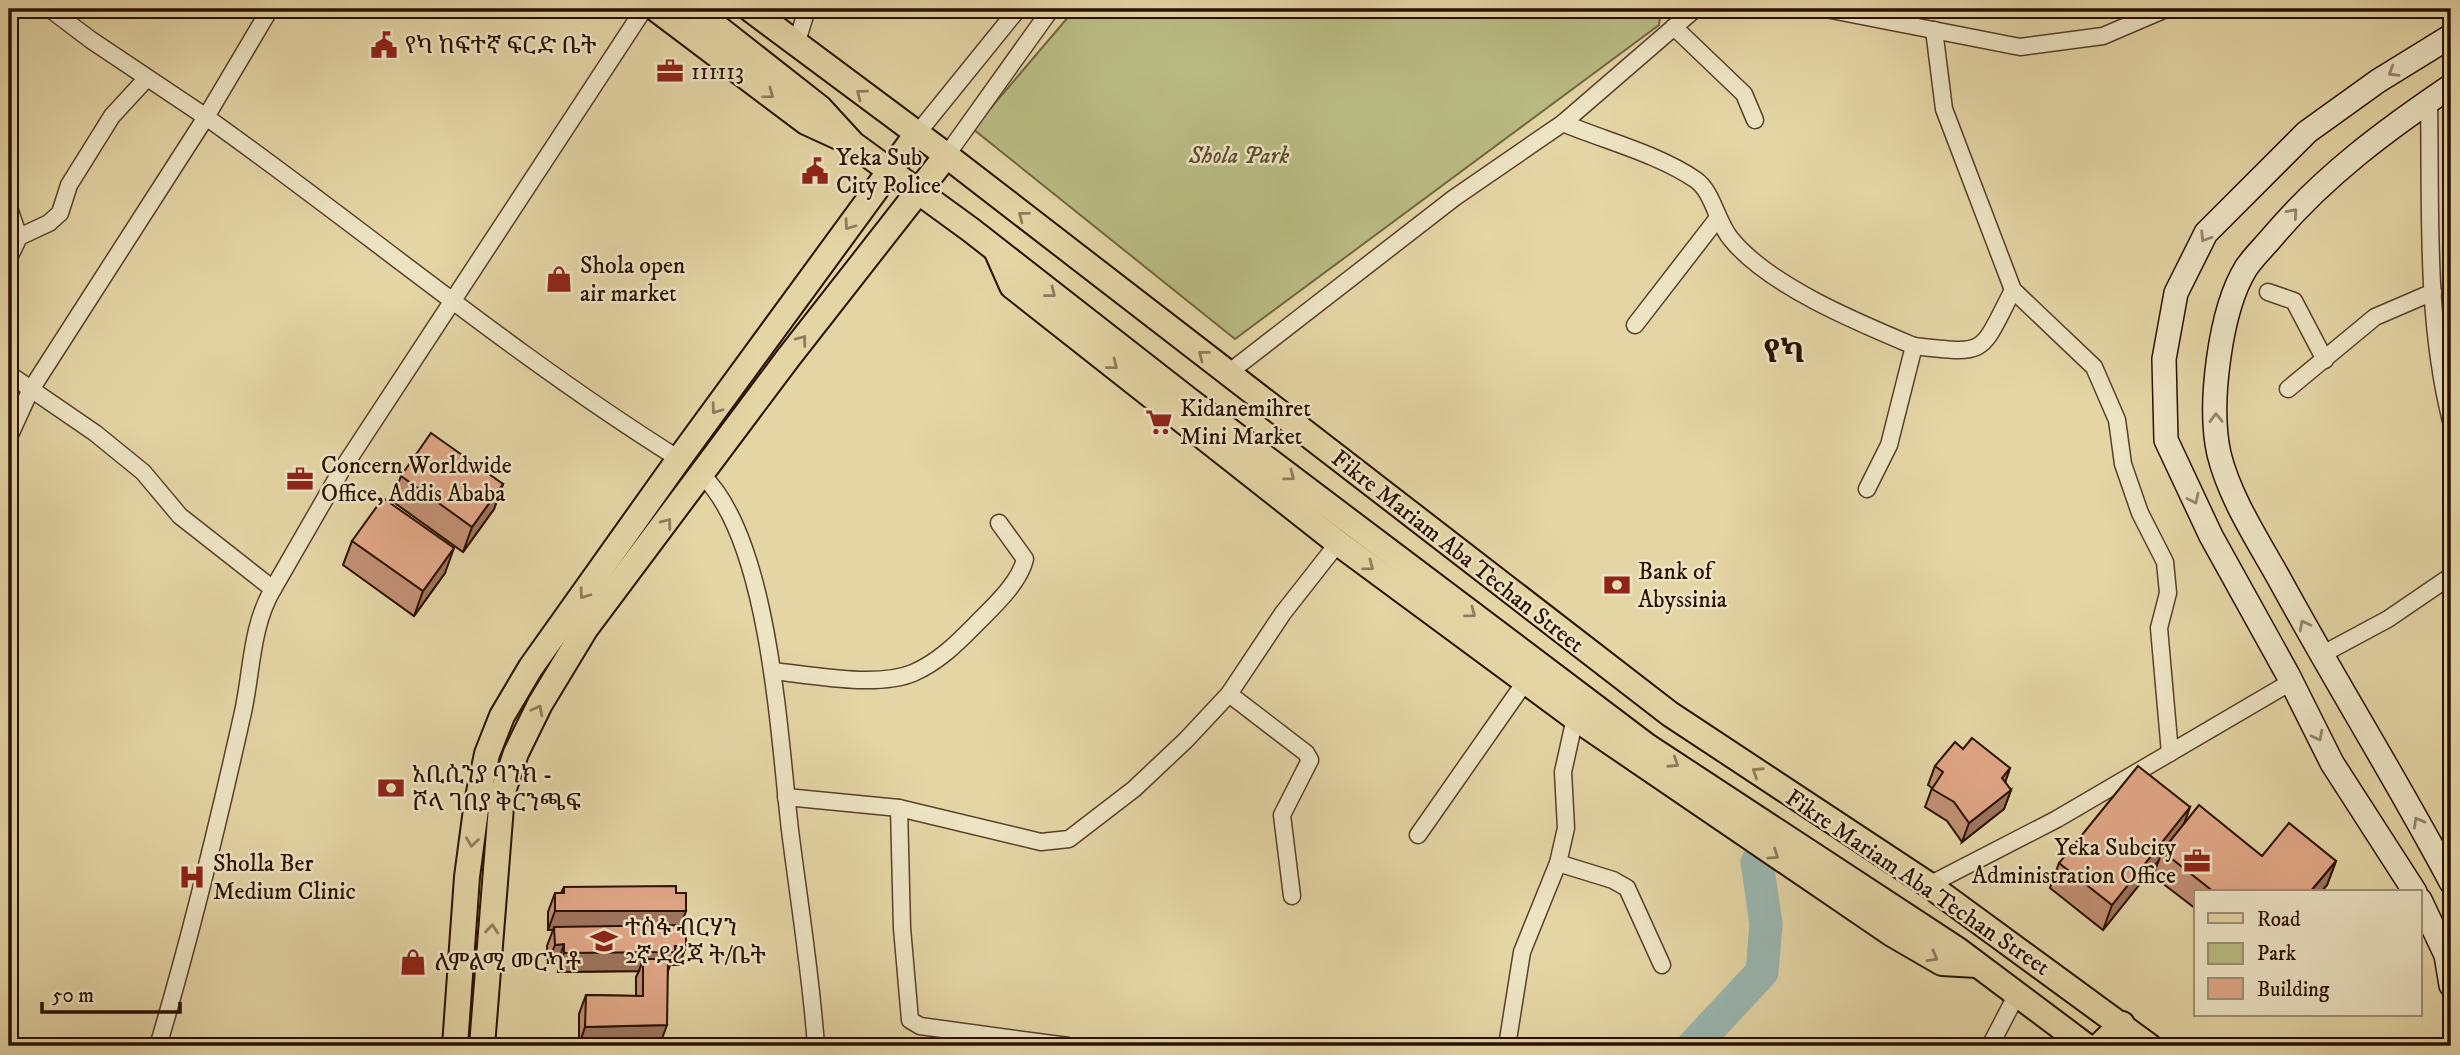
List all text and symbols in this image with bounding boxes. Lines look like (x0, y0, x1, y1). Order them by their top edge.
public building icon: የካ ከፍተኛ ፍርድ ቤት (369, 30, 399, 60)
place label: የካ ከፍተኛ ፍርድ ቤት (405, 31, 597, 61)
office icon: 111113 (655, 56, 685, 86)
place label: 111113 (691, 57, 744, 87)
one-way arrow (2388, 64, 2401, 77)
one-way arrow (762, 86, 774, 99)
one-way arrow (857, 89, 869, 102)
park label: Shola Park (1188, 141, 1289, 171)
place label: Yeka Sub City Police (836, 143, 941, 201)
public building icon: Yeka Sub City Police (800, 156, 830, 186)
one-way arrow (2285, 208, 2298, 221)
one-way arrow (1019, 211, 1031, 224)
one-way arrow (845, 217, 857, 229)
one-way arrow (2200, 230, 2213, 243)
place label: Shola open air market (580, 251, 686, 309)
shop icon: Shola open air market (544, 264, 574, 294)
one-way arrow (1044, 284, 1056, 297)
district label: የካ (1763, 333, 1805, 373)
one-way arrow (794, 335, 807, 348)
one-way arrow (1199, 351, 1211, 364)
one-way arrow (1105, 357, 1117, 370)
place label: Kidanemihret Mini Market (1180, 394, 1311, 452)
one-way arrow (712, 401, 724, 414)
supermarket icon: Kidanemihret Mini Market (1144, 407, 1174, 437)
one-way arrow (2209, 412, 2224, 423)
street label: Fikre Mariam Aba Techan Street (1325, 444, 1590, 660)
place label: Concern Worldwide Office, Addis Ababa (321, 451, 512, 509)
office icon: Concern Worldwide Office, Addis Ababa (285, 464, 315, 494)
one-way arrow (1282, 468, 1295, 481)
one-way arrow (2186, 492, 2200, 505)
one-way arrow (659, 518, 672, 531)
place label: Bank of Abyssinia (1638, 557, 1728, 615)
one-way arrow (1361, 558, 1374, 570)
bank icon: Bank of Abyssinia (1602, 570, 1632, 600)
one-way arrow (580, 586, 592, 599)
one-way arrow (1464, 605, 1476, 618)
one-way arrow (2299, 620, 2313, 632)
one-way arrow (529, 705, 543, 717)
one-way arrow (2310, 729, 2323, 741)
one-way arrow (1666, 755, 1679, 768)
place label: አቢሲንያ ባንክ - ሾላ ገበያ ቅርንጫፍ (412, 760, 581, 818)
one-way arrow (1751, 767, 1764, 780)
bank icon: አቢሲንያ ባንክ - ሾላ ገበያ ቅርንጫፍ (376, 773, 406, 803)
street label: Fikre Mariam Aba Techan Street (1779, 783, 2056, 983)
one-way arrow (2413, 817, 2426, 829)
place label: Yeka Subcity Administration Office (1972, 833, 2177, 891)
one-way arrow (464, 836, 479, 847)
office icon: Yeka Subcity Administration Office (2182, 846, 2212, 876)
one-way arrow (1766, 847, 1779, 859)
place label: Sholla Ber Medium Clinic (213, 849, 356, 907)
hospital icon: Sholla Ber Medium Clinic (177, 862, 207, 892)
legend (2194, 890, 2422, 1016)
text: Road (2257, 907, 2301, 933)
place label: ተስፋ ብርሃን 2ኛ ደረጃ ት/ቤት (625, 913, 766, 971)
one-way arrow (484, 924, 499, 935)
school or university icon: ተስፋ ብርሃን 2ኛ ደረጃ ት/ቤት (589, 926, 619, 956)
text: Park (2257, 941, 2297, 967)
shop icon: ለምልሚ መርካቶ (398, 947, 428, 977)
place label: ለምልሚ መርካቶ (434, 948, 582, 978)
one-way arrow (1925, 949, 1938, 962)
scale bar (42, 971, 180, 1015)
text: Building (2257, 977, 2330, 1003)
text: 50 m (52, 983, 94, 1009)

